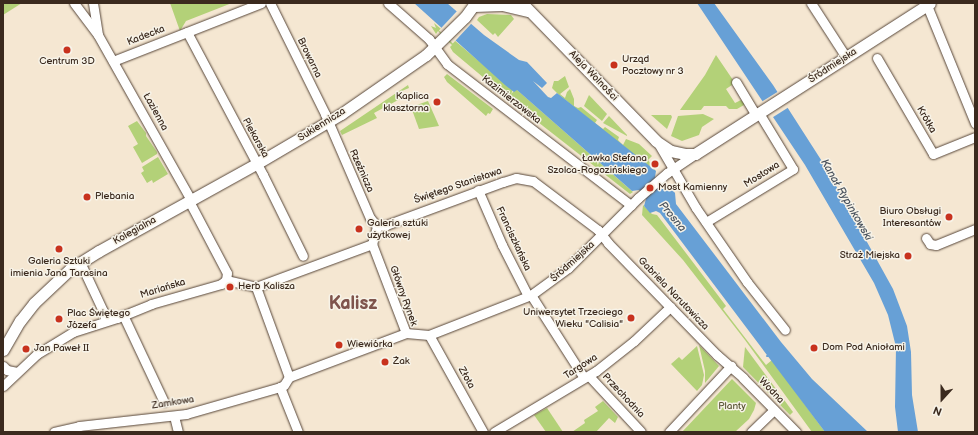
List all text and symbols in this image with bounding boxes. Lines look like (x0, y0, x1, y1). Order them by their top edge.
street label: Kadecka (125, 23, 167, 49)
street label: Browarna (294, 36, 324, 80)
marker: Centrum 3D (62, 45, 72, 55)
street label: Śródmiejska (807, 46, 859, 86)
street label: Aleja Wolności (566, 48, 620, 104)
place label: Urząd Pocztowy nr 3 (622, 53, 684, 76)
place label: Centrum 3D (39, 56, 95, 68)
marker: Urząd Pocztowy nr 3 (609, 60, 619, 70)
street label: Kazimierzowska (479, 73, 543, 127)
place label: Kaplica klasztorna (383, 90, 429, 114)
street label: Łazienna (140, 91, 170, 133)
marker: Kaplica klasztorna (432, 97, 442, 107)
street label: Krótka (914, 104, 938, 136)
street label: Sukiennicza (296, 106, 348, 144)
street label: Piekarska (239, 116, 271, 160)
street label: Rzeźnicza (346, 148, 376, 194)
place label: Ławka Stefana Szolca-Rogozińskiego (548, 152, 647, 176)
water label: Kanał Rypinkowski (817, 157, 875, 243)
marker: Ławka Stefana Szolca-Rogozińskiego (650, 159, 660, 169)
street label: Mostowa (742, 159, 782, 191)
street label: Świętego Stanisława (412, 165, 504, 207)
place label: Most Kamienny (658, 182, 727, 194)
marker: Most Kamienny (645, 183, 655, 193)
place label: Plebania (95, 191, 134, 203)
marker: Plebania (82, 192, 92, 202)
water label: Prosna (656, 199, 688, 235)
street label: Franciszkańska (493, 205, 533, 273)
place label: Biuro Obsługi Interesantów (880, 205, 941, 228)
marker: Biuro Obsługi Interesantów (944, 212, 954, 222)
street label: Kolegialna (111, 214, 159, 248)
place label: Galeria sztuki użytkowej (367, 217, 428, 240)
marker: Galeria sztuki użytkowej (354, 224, 364, 234)
street label: Śródmiejska (548, 239, 598, 285)
marker: Galeria Sztuki imienia Jana Tarasina (54, 244, 64, 254)
place label: Straż Miejska (840, 250, 900, 262)
marker: Straż Miejska (903, 251, 913, 261)
place label: Galeria Sztuki imienia Jana Tarasina (10, 255, 108, 278)
street label: Gabriela Narutowicza (635, 255, 711, 333)
street label: Główny Rynek (386, 264, 420, 328)
street label: Mariańska (139, 276, 187, 302)
place label: Herb Kalisza (238, 281, 295, 293)
marker: Herb Kalisza (225, 282, 235, 292)
district label: Kalisz (329, 293, 377, 315)
place label: Uniwersytet Trzeciego Wieku "Calisia" (523, 306, 623, 330)
place label: Plac Świętego Józefa (67, 307, 130, 330)
marker: Uniwersytet Trzeciego Wieku "Calisia" (626, 313, 636, 323)
marker: Plac Świętego Józefa (54, 314, 64, 324)
place label: Wiewiórka (347, 339, 393, 351)
marker: Wiewiórka (334, 340, 344, 350)
place label: Dom Pod Aniołami (822, 342, 905, 354)
place label: Jan Paweł II (34, 343, 89, 355)
marker: Dom Pod Aniołami (809, 343, 819, 353)
marker: Jan Paweł II (21, 344, 31, 354)
street label: Targowa (562, 352, 600, 382)
place label: Żak (393, 356, 410, 368)
marker: Żak (380, 357, 390, 367)
street label: Złota (455, 365, 477, 391)
street label: Przechodnia (599, 371, 647, 421)
street label: Wodna (756, 376, 786, 406)
north arrow (922, 379, 962, 419)
street label: Zamkowa (151, 394, 195, 412)
park label: Planty (718, 401, 746, 413)
text: N (931, 403, 944, 418)

